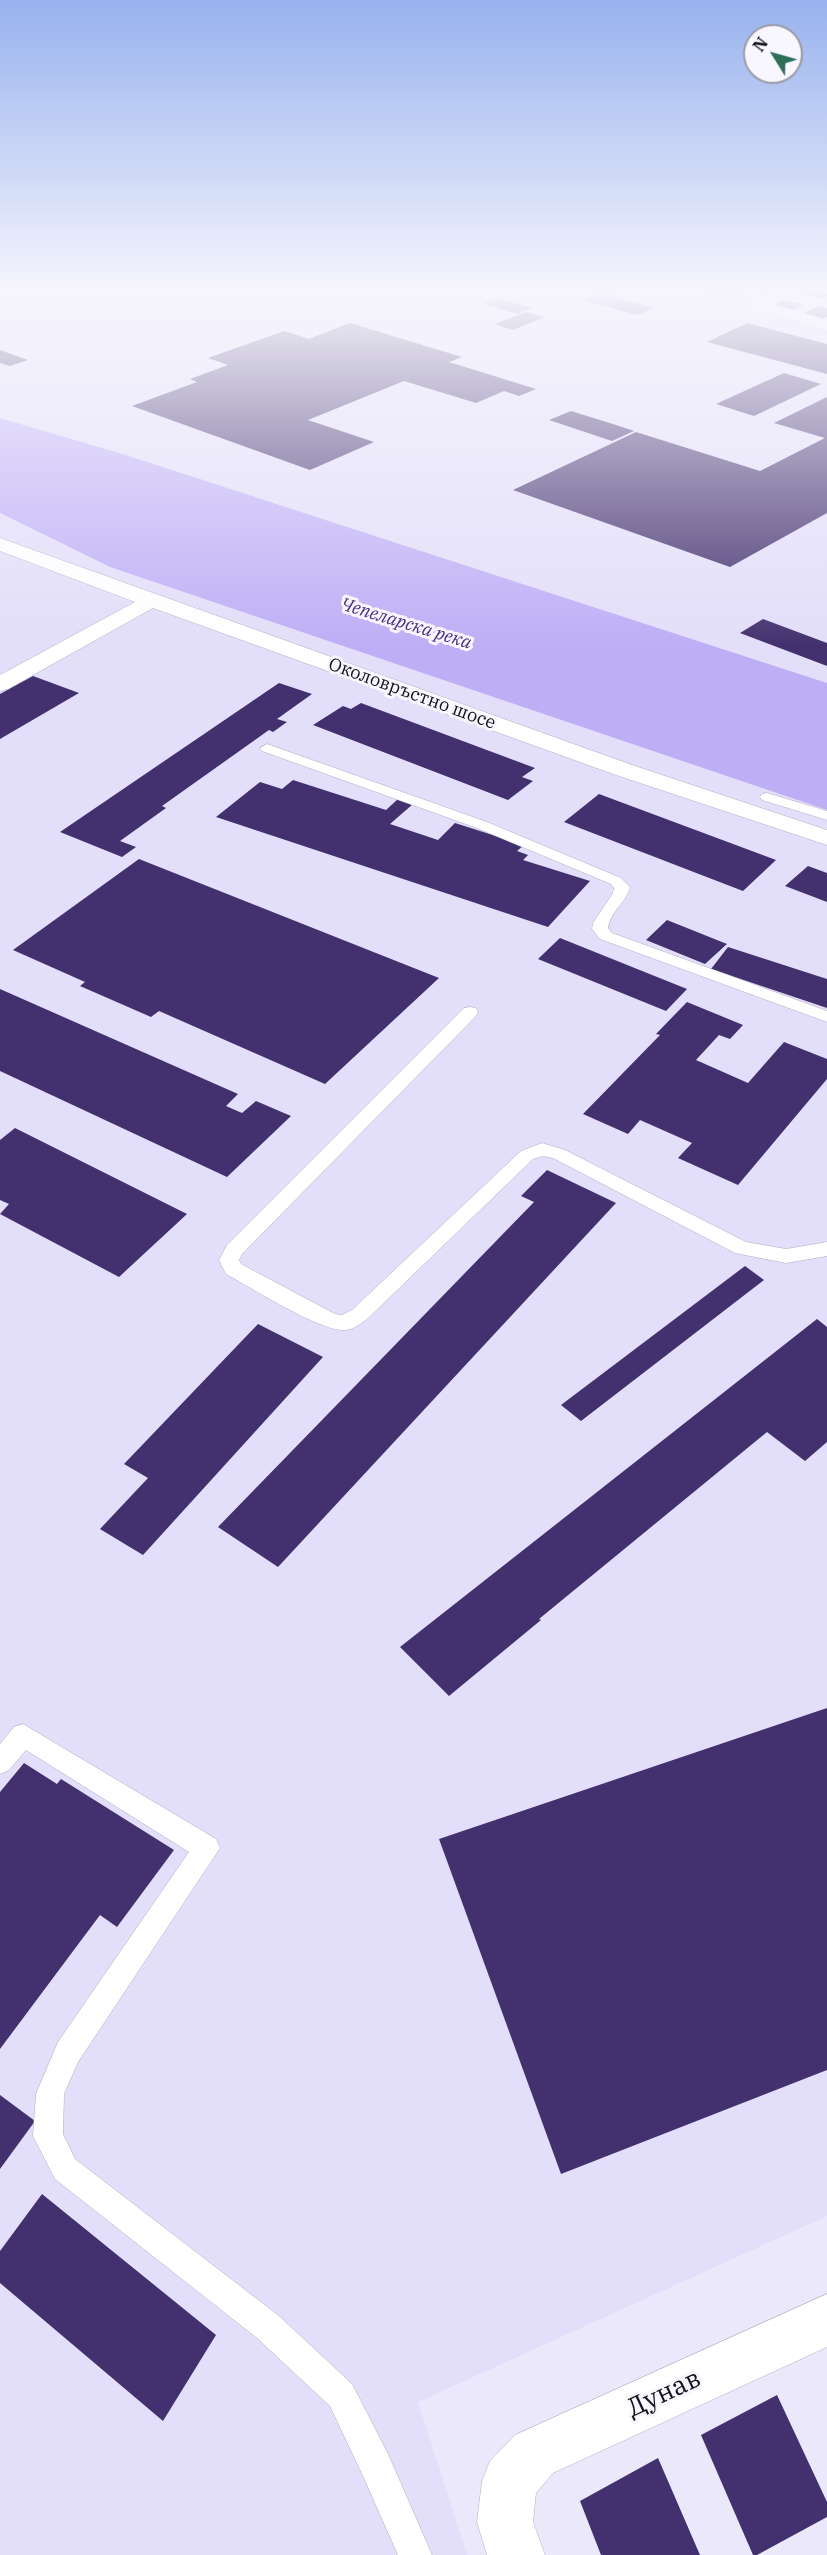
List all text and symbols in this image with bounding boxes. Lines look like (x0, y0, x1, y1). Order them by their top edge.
north arrow (743, 24, 803, 84)
text: N (748, 33, 772, 55)
water label: Чепеларска река (338, 594, 474, 654)
street label: Околовръстно шосе (325, 654, 499, 734)
street label: Дунав (622, 2363, 706, 2425)

